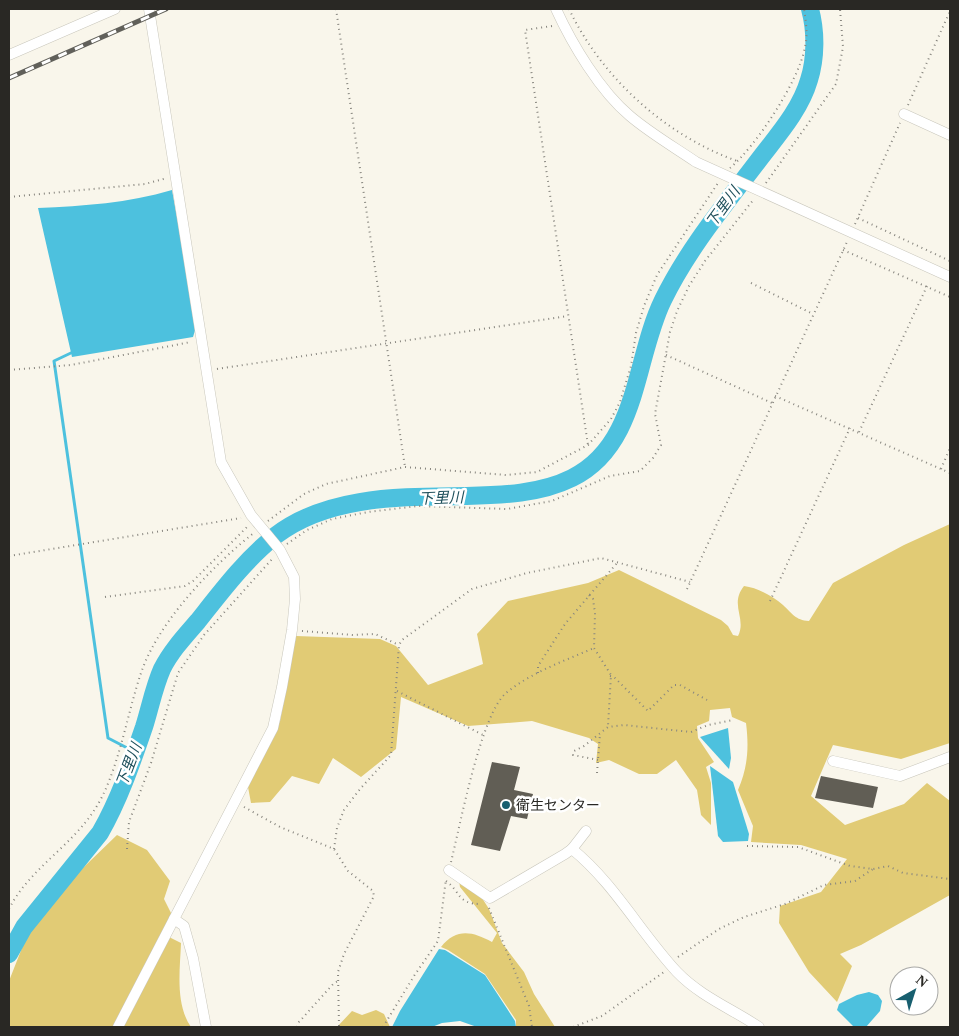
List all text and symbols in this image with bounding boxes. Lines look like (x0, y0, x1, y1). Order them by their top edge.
water label: 下里川 (703, 182, 744, 230)
water label: 下里川 (418, 489, 466, 507)
water label: 下里川 (113, 739, 145, 789)
place label: 衛生センター (516, 798, 600, 813)
marker: 衛生センター (500, 799, 512, 811)
north arrow (889, 966, 939, 1016)
text: N (913, 972, 931, 990)

